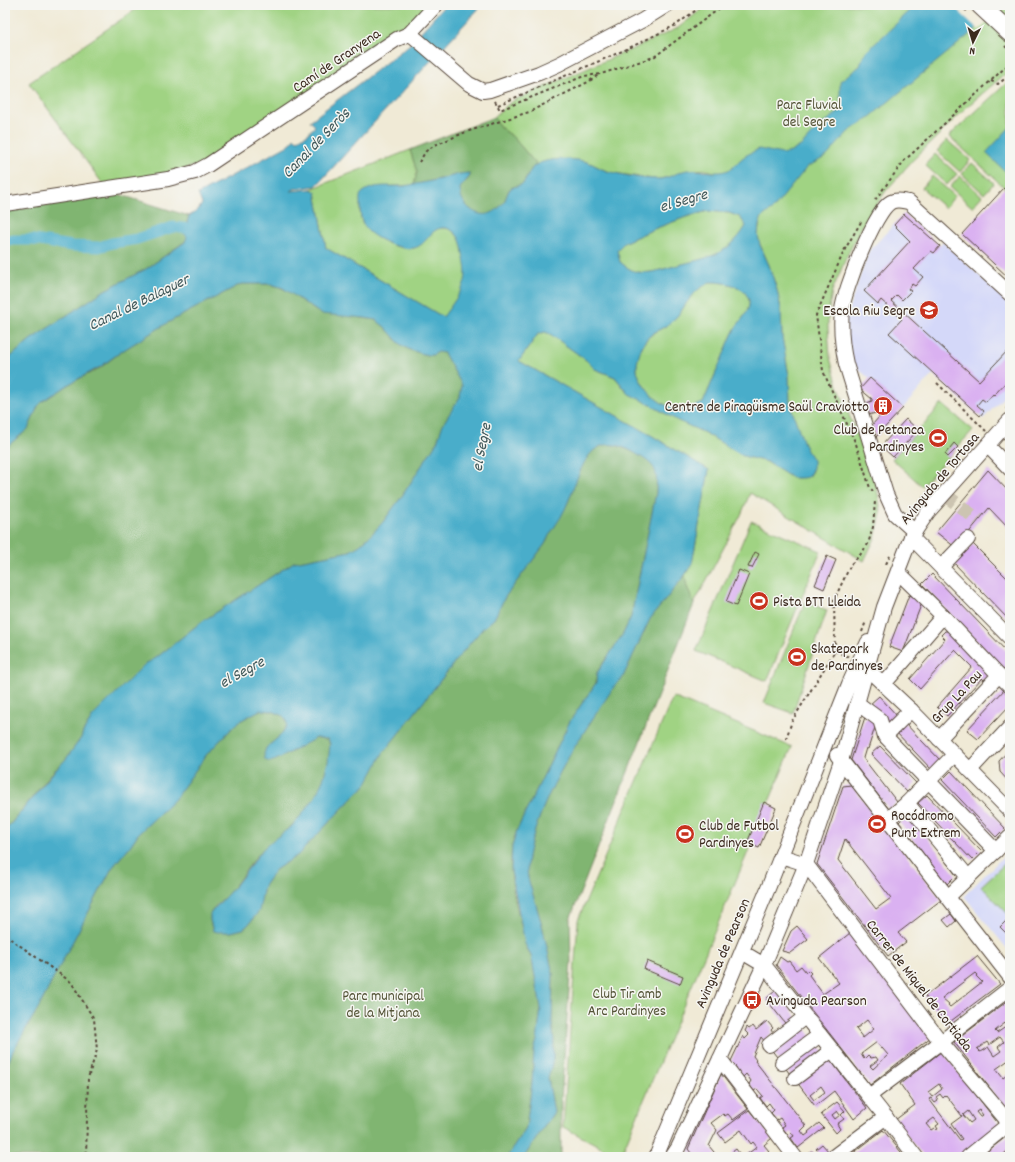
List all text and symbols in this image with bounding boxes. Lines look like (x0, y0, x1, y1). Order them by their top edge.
north arrow (953, 22, 993, 62)
street label: Camí de Granyena (289, 24, 386, 99)
text: N (968, 42, 976, 58)
park label: Parc Fluvial del Segre (776, 95, 842, 134)
water label: Canal de Seròs (277, 103, 357, 184)
water label: el Segre (657, 183, 711, 219)
water label: Canal de Balaguer (85, 268, 195, 338)
school or university icon: Escola Riu Segre (918, 299, 940, 321)
place label: Escola Riu Segre (823, 301, 915, 323)
building icon: Centre de Piragüisme Saül Craviotto (872, 395, 894, 417)
place label: Centre de Piragüisme Saül Craviotto (665, 397, 869, 419)
water label: el Segre (467, 420, 499, 474)
place label: Club de Petanca Pardinyes (834, 420, 925, 459)
sports icon: Club de Petanca Pardinyes (927, 427, 949, 449)
street label: Avinguda de Tortosa (895, 428, 986, 530)
sports icon: Pista BTT Lleida (748, 590, 770, 612)
place label: Pista BTT Lleida (773, 592, 862, 614)
place label: Skatepark de Pardinyes (811, 639, 883, 678)
sports icon: Skatepark de Pardinyes (786, 646, 808, 668)
water label: el Segre (215, 651, 270, 695)
street label: Grup La Pau (927, 665, 988, 729)
place label: Rocódromo Punt Extrem (891, 806, 961, 845)
sports icon: Rocódromo Punt Extrem (866, 813, 888, 835)
place label: Club de Futbol Pardinyes (699, 816, 779, 855)
sports icon: Club de Futbol Pardinyes (674, 823, 696, 845)
street label: Avinguda de Pearson (691, 895, 757, 1012)
street label: Carrer de Miquel de Cortiada (860, 915, 978, 1058)
park label: Club Tir amb Arc Pardinyes (588, 984, 666, 1023)
park label: Parc municipal de la Mitjana (342, 986, 424, 1025)
bus stop icon: Avinguda Pearson (741, 989, 763, 1011)
place label: Avinguda Pearson (766, 991, 867, 1013)

